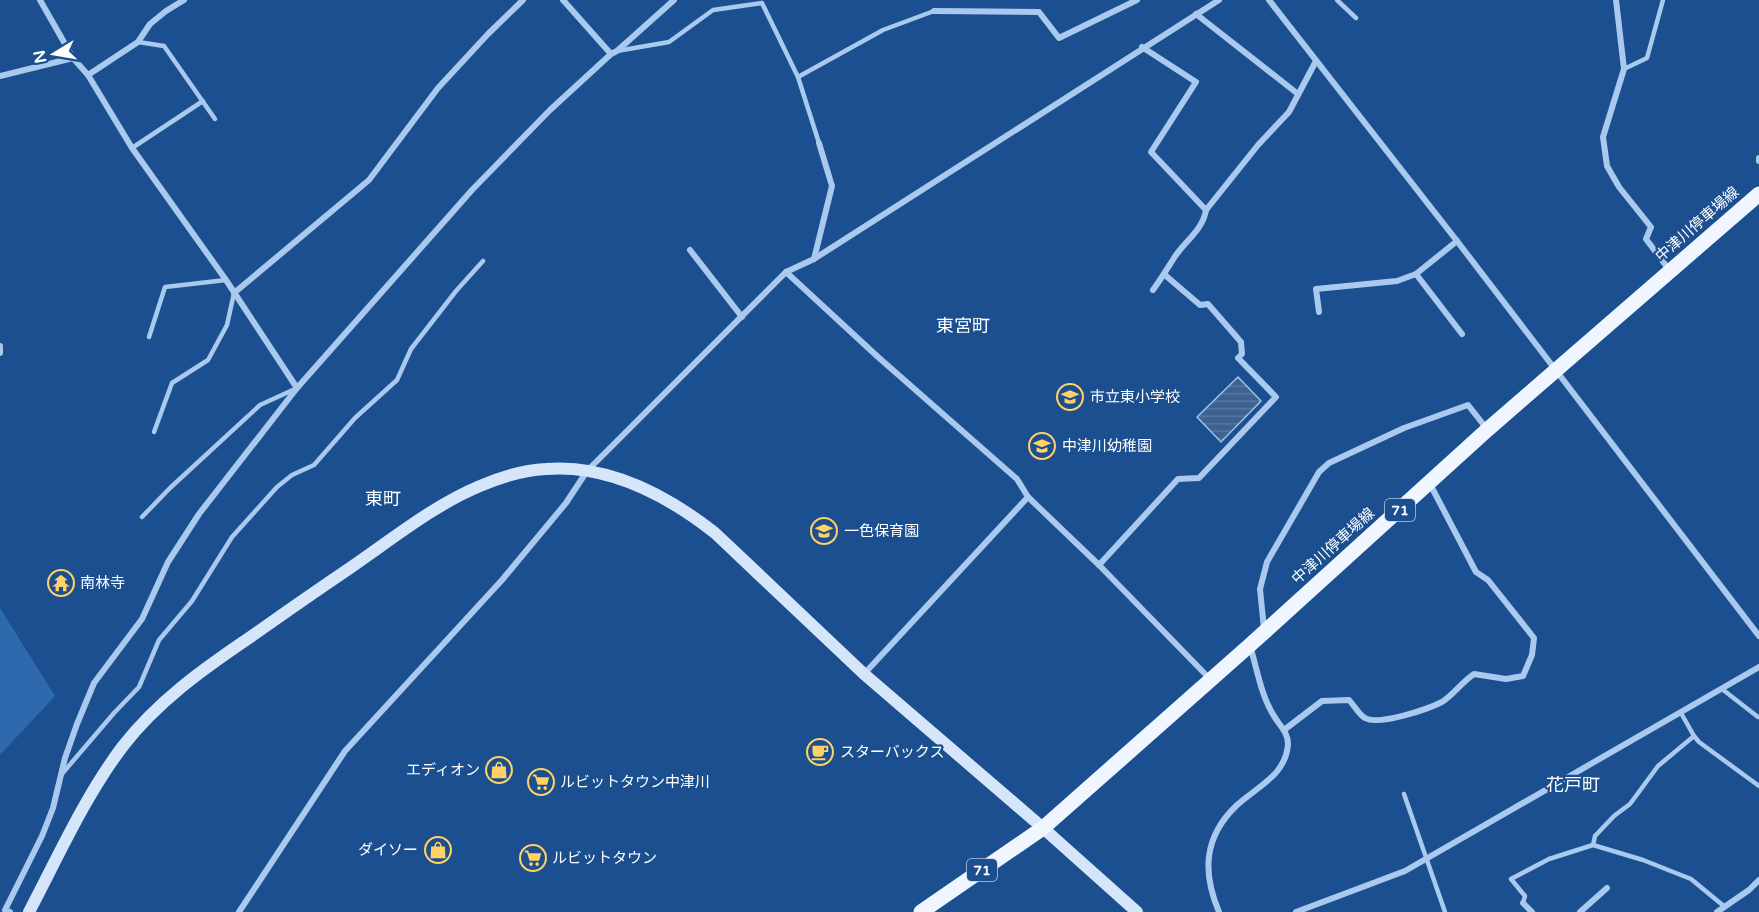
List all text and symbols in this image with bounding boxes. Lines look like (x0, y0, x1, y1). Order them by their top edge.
north arrow (24, 24, 84, 84)
text: N (29, 48, 51, 65)
street label: 中津川停車場線 (1651, 183, 1743, 265)
district label: 東宮町 (936, 315, 990, 337)
school or university icon: 市立東小学校 (1055, 382, 1085, 412)
place label: 市立東小学校 (1090, 388, 1180, 406)
school or university icon: 中津川幼稚園 (1027, 431, 1057, 461)
place label: 中津川幼稚園 (1062, 437, 1152, 455)
district label: 東町 (365, 488, 401, 510)
road number: 71 (1385, 499, 1415, 521)
street label: 中津川停車場線 (1288, 504, 1378, 588)
school or university icon: 一色保育園 (809, 516, 839, 546)
place label: 一色保育園 (844, 522, 919, 540)
temple icon: 南林寺 (46, 568, 76, 598)
place label: 南林寺 (80, 574, 125, 592)
cafe icon: スターバックス (805, 737, 835, 767)
place label: スターバックス (840, 743, 944, 761)
shop icon: エディオン (484, 755, 514, 785)
place label: エディオン (406, 761, 480, 779)
supermarket icon: ルビットタウン中津川 (526, 767, 556, 797)
place label: ルビットタウン中津川 (560, 773, 710, 791)
district label: 花戸町 (1546, 774, 1600, 796)
shop icon: ダイソー (423, 835, 453, 865)
place label: ダイソー (358, 841, 418, 859)
supermarket icon: ルビットタウン (518, 843, 548, 873)
place label: ルビットタウン (552, 849, 657, 867)
road number: 71 (967, 859, 997, 881)

